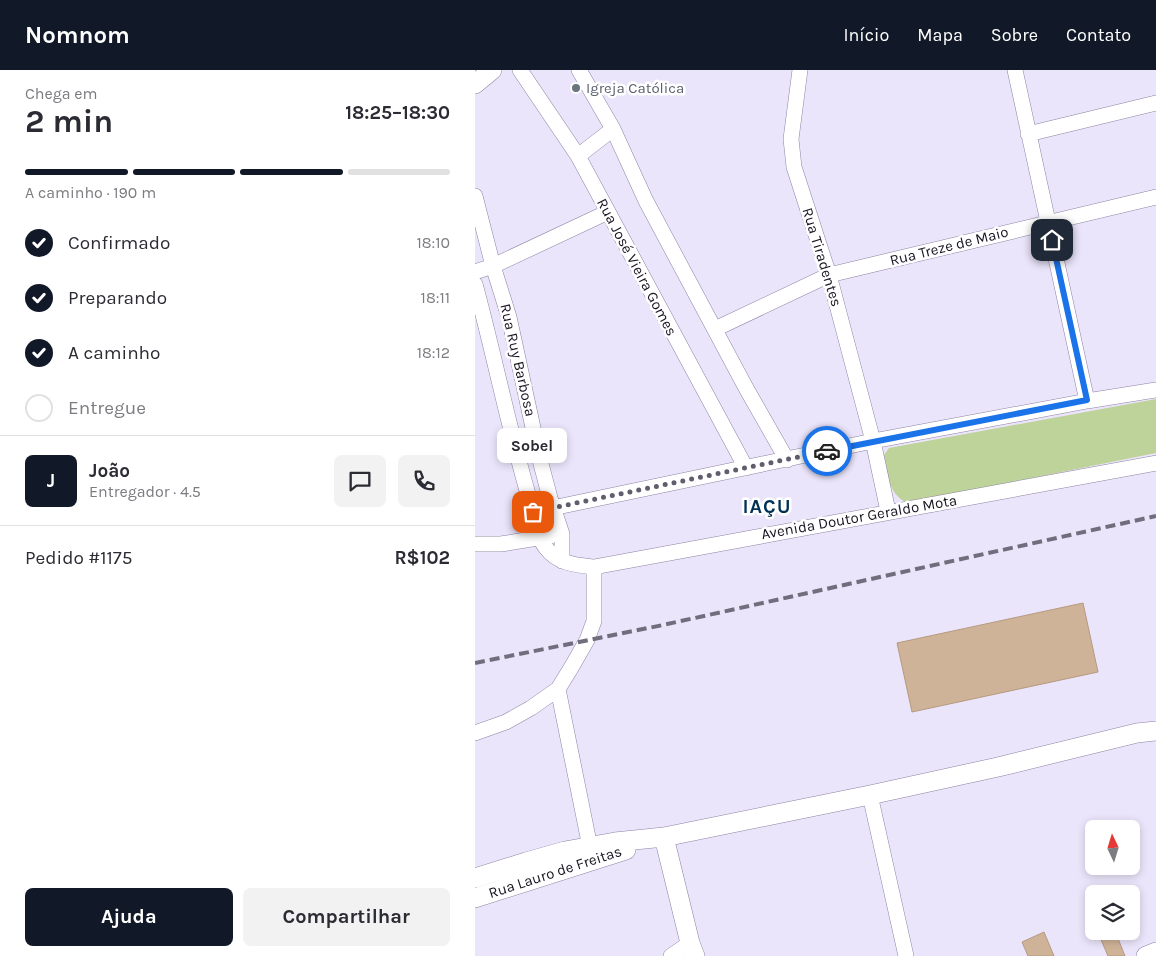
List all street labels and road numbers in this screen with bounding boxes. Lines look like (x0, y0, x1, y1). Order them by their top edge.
street label: Rua José Vieira Gomes (593, 195, 681, 339)
street label: Rua Tiradentes (798, 205, 846, 309)
street label: Rua Treze de Maio (888, 223, 1010, 269)
street label: Rua Ruy Barbosa (496, 302, 540, 418)
street label: Avenida Doutor Geraldo Mota (760, 491, 958, 543)
street label: Rua Lauro de Freitas (486, 842, 624, 902)

